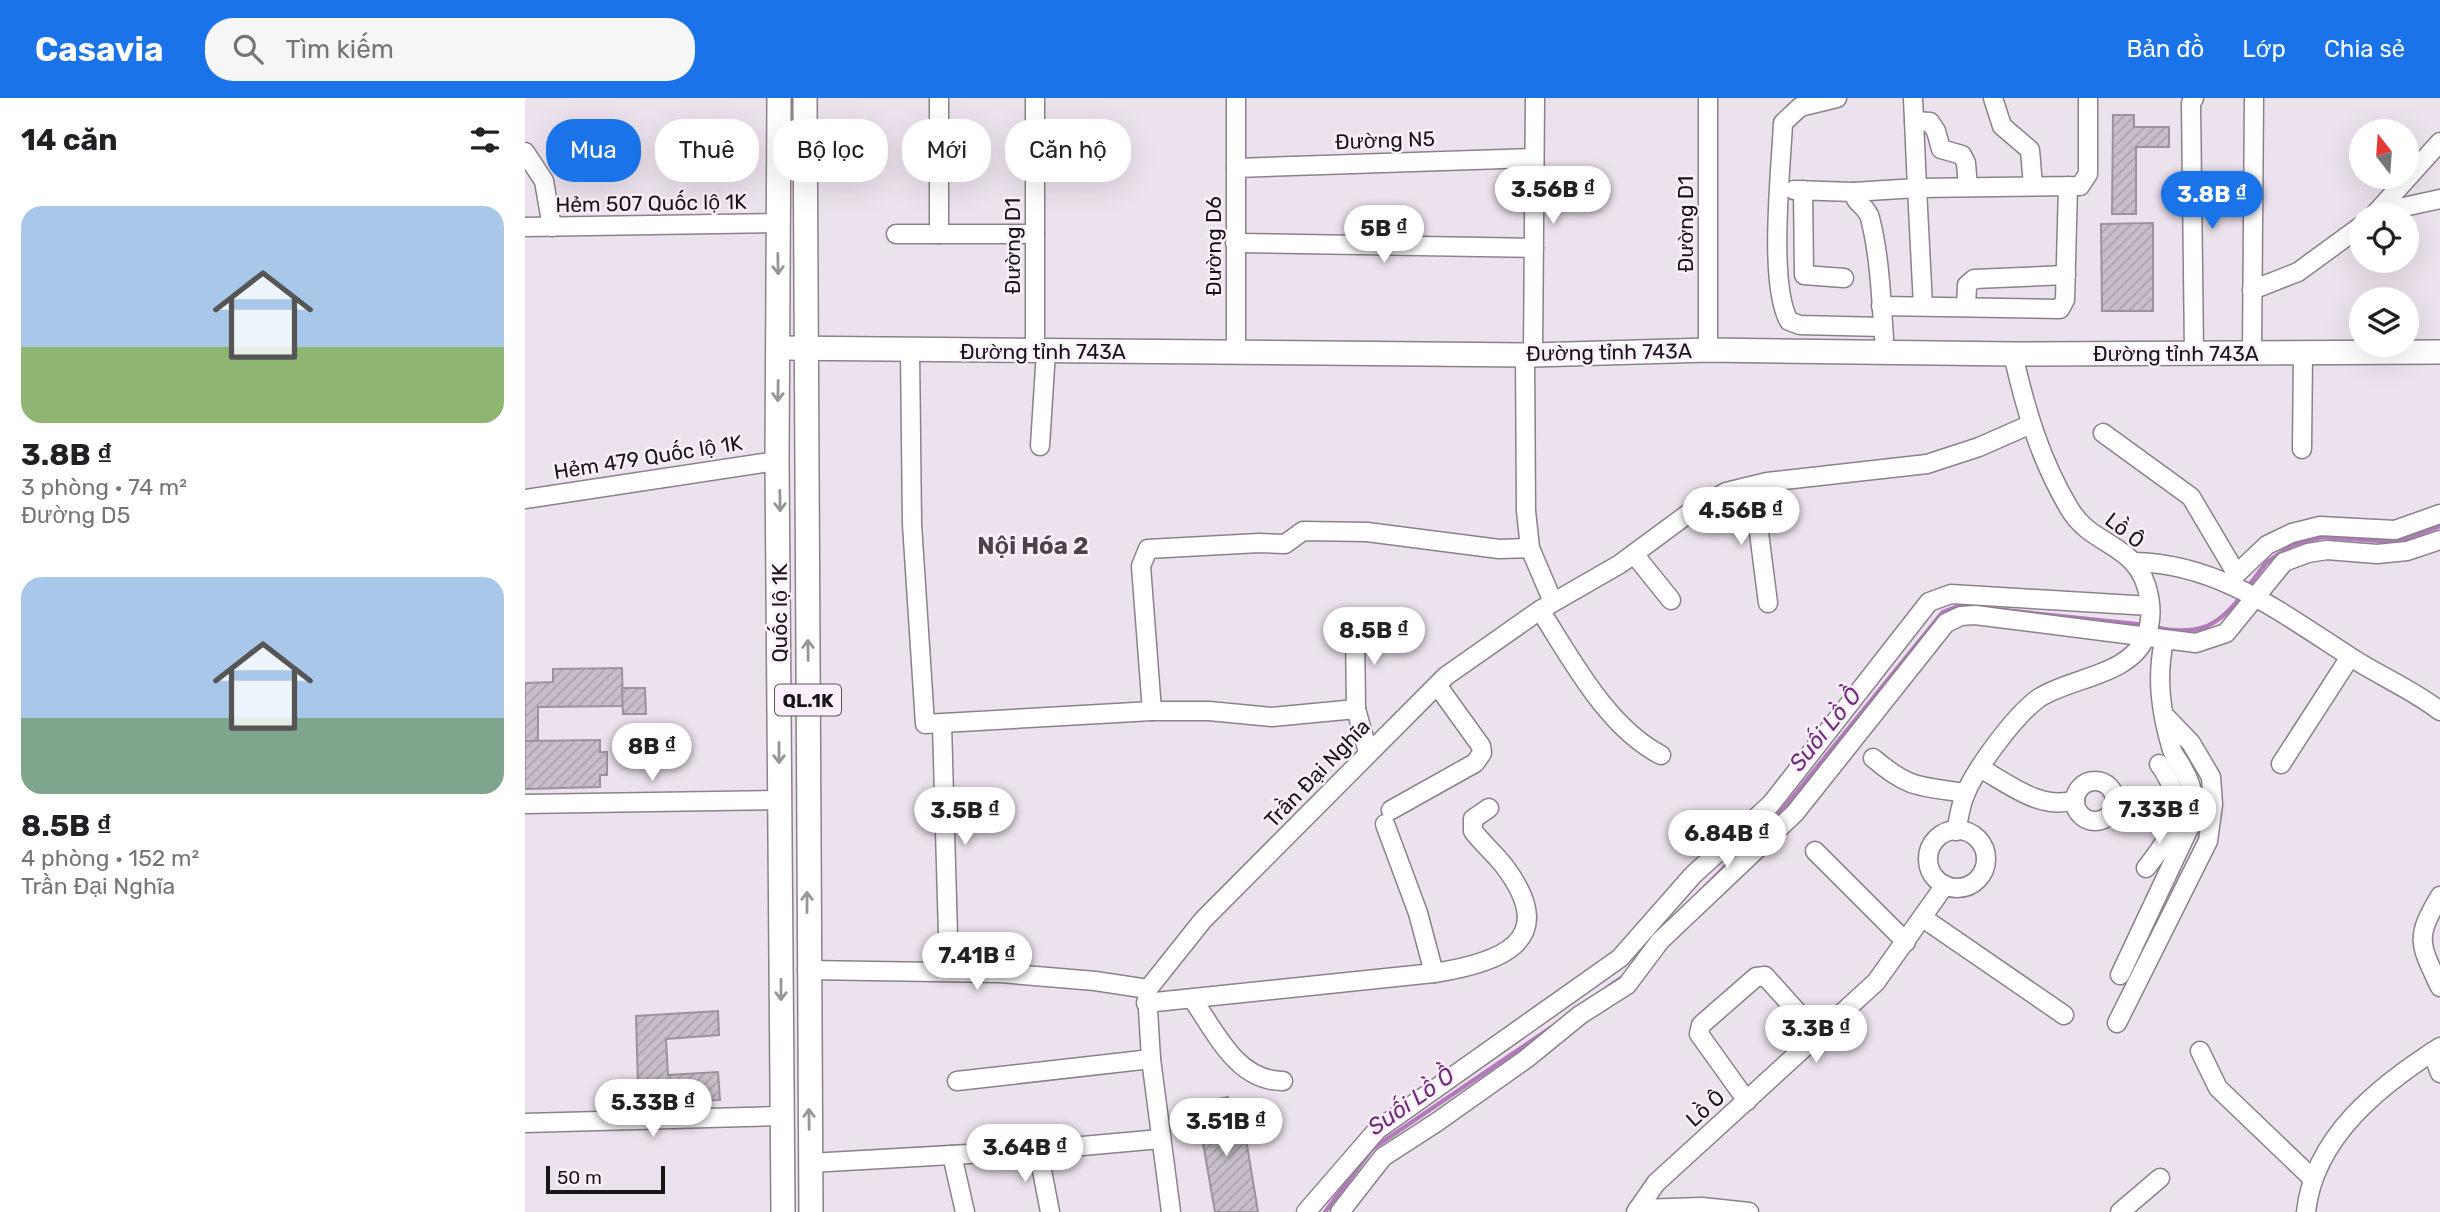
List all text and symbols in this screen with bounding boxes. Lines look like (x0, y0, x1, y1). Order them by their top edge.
search box (205, 18, 695, 81)
text: Casavia (35, 30, 163, 69)
icon: search (229, 30, 267, 68)
text: Tìm kiếm (285, 34, 394, 65)
text: Bản đồ (2126, 35, 2204, 63)
text: Lớp (2242, 35, 2286, 63)
text: Chia sẻ (2324, 35, 2405, 63)
chip: Mua (546, 119, 641, 182)
chip: Thuê (655, 119, 759, 182)
chip: Bộ lọc (773, 119, 888, 182)
chip: Mới (902, 119, 991, 182)
chip: Căn hộ (1005, 119, 1131, 182)
north arrow (2349, 119, 2419, 189)
map controls (2349, 119, 2419, 357)
icon: filters (466, 121, 504, 159)
text: 14 căn (21, 122, 117, 158)
street label: Đường N5 (1335, 126, 1435, 154)
pin: 3.56B ₫ (1488, 166, 1618, 226)
pin: 3.8B ₫ (2155, 172, 2269, 231)
text: 3.56B ₫ (1511, 175, 1595, 203)
street label: Đường D1 (1673, 176, 1698, 272)
text: 3.8B ₫ (2177, 180, 2247, 208)
street label: Hẻm 507 Quốc lộ 1K (555, 189, 747, 217)
street label: Đường D6 (1201, 196, 1226, 296)
street label: Đường D1 (1000, 198, 1025, 294)
button: locate (2349, 203, 2419, 273)
pin: 5B ₫ (1343, 206, 1425, 265)
text: 5B ₫ (1360, 214, 1408, 242)
icon: home (200, 252, 326, 378)
one-way arrow (771, 252, 785, 275)
button: layers (2349, 287, 2419, 357)
street label: Đường tỉnh 743A (1526, 338, 1692, 366)
street label: Đường tỉnh 743A (960, 339, 1126, 364)
street label: Đường tỉnh 743A (2093, 341, 2259, 366)
one-way arrow (772, 379, 785, 402)
street label: Hẻm 479 Quốc lộ 1K (552, 430, 745, 484)
text: 3.8B ₫ (21, 437, 112, 473)
text: 3 phòng · 74 m² (21, 473, 187, 501)
pin: 4.56B ₫ (1676, 488, 1806, 547)
one-way arrow (773, 490, 786, 513)
text: 4.56B ₫ (1699, 496, 1783, 524)
text: Đường D5 (21, 501, 130, 529)
street label: Lồ Ô (2100, 507, 2150, 553)
district label: Nội Hóa 2 (977, 532, 1089, 560)
street label: Quốc lộ 1K (767, 563, 792, 663)
pin: 8.5B ₫ (1317, 608, 1431, 667)
text: 8.5B ₫ (1339, 616, 1409, 644)
icon: home (200, 623, 326, 749)
one-way arrow (801, 639, 814, 662)
water label: Suối Lồ Ồ (1781, 680, 1867, 776)
road number: QL.1K (775, 684, 841, 716)
street label: Trần Đại Nghĩa (1259, 714, 1375, 832)
pin: 8B ₫ (611, 724, 693, 783)
text: 8B ₫ (628, 732, 676, 760)
one-way arrow (772, 742, 786, 765)
pin: 7.33B ₫ (2094, 786, 2224, 846)
pin: 3.5B ₫ (908, 788, 1022, 847)
text: 7.33B ₫ (2118, 795, 2200, 823)
text: 3.5B ₫ (930, 796, 1000, 824)
text: 8.5B ₫ (21, 808, 112, 844)
pin: 6.84B ₫ (1662, 810, 1792, 870)
text: 6.84B ₫ (1684, 819, 1770, 847)
text: 4 phòng · 152 m² (21, 844, 199, 872)
text: Trần Đại Nghĩa (21, 872, 175, 900)
one-way arrow (800, 891, 814, 914)
pin: 7.41B ₫ (912, 932, 1042, 992)
text: 7.41B ₫ (938, 941, 1016, 969)
one-way arrow (774, 979, 788, 1002)
pin: 3.3B ₫ (1759, 1006, 1873, 1065)
text: 3.3B ₫ (1781, 1014, 1851, 1042)
water label: Suối Lồ Ồ (1361, 1059, 1460, 1141)
pin: 5.33B ₫ (588, 1080, 718, 1139)
street label: Lồ Ô (1681, 1084, 1729, 1132)
text: 5.33B ₫ (611, 1088, 695, 1116)
pin: 3.51B ₫ (1161, 1098, 1291, 1158)
text: 3.51B ₫ (1186, 1107, 1266, 1135)
one-way arrow (803, 1108, 816, 1131)
pin: 3.64B ₫ (960, 1124, 1090, 1184)
text: 3.64B ₫ (982, 1133, 1068, 1161)
scale bar (546, 1163, 665, 1195)
text: 50 m (557, 1166, 602, 1189)

